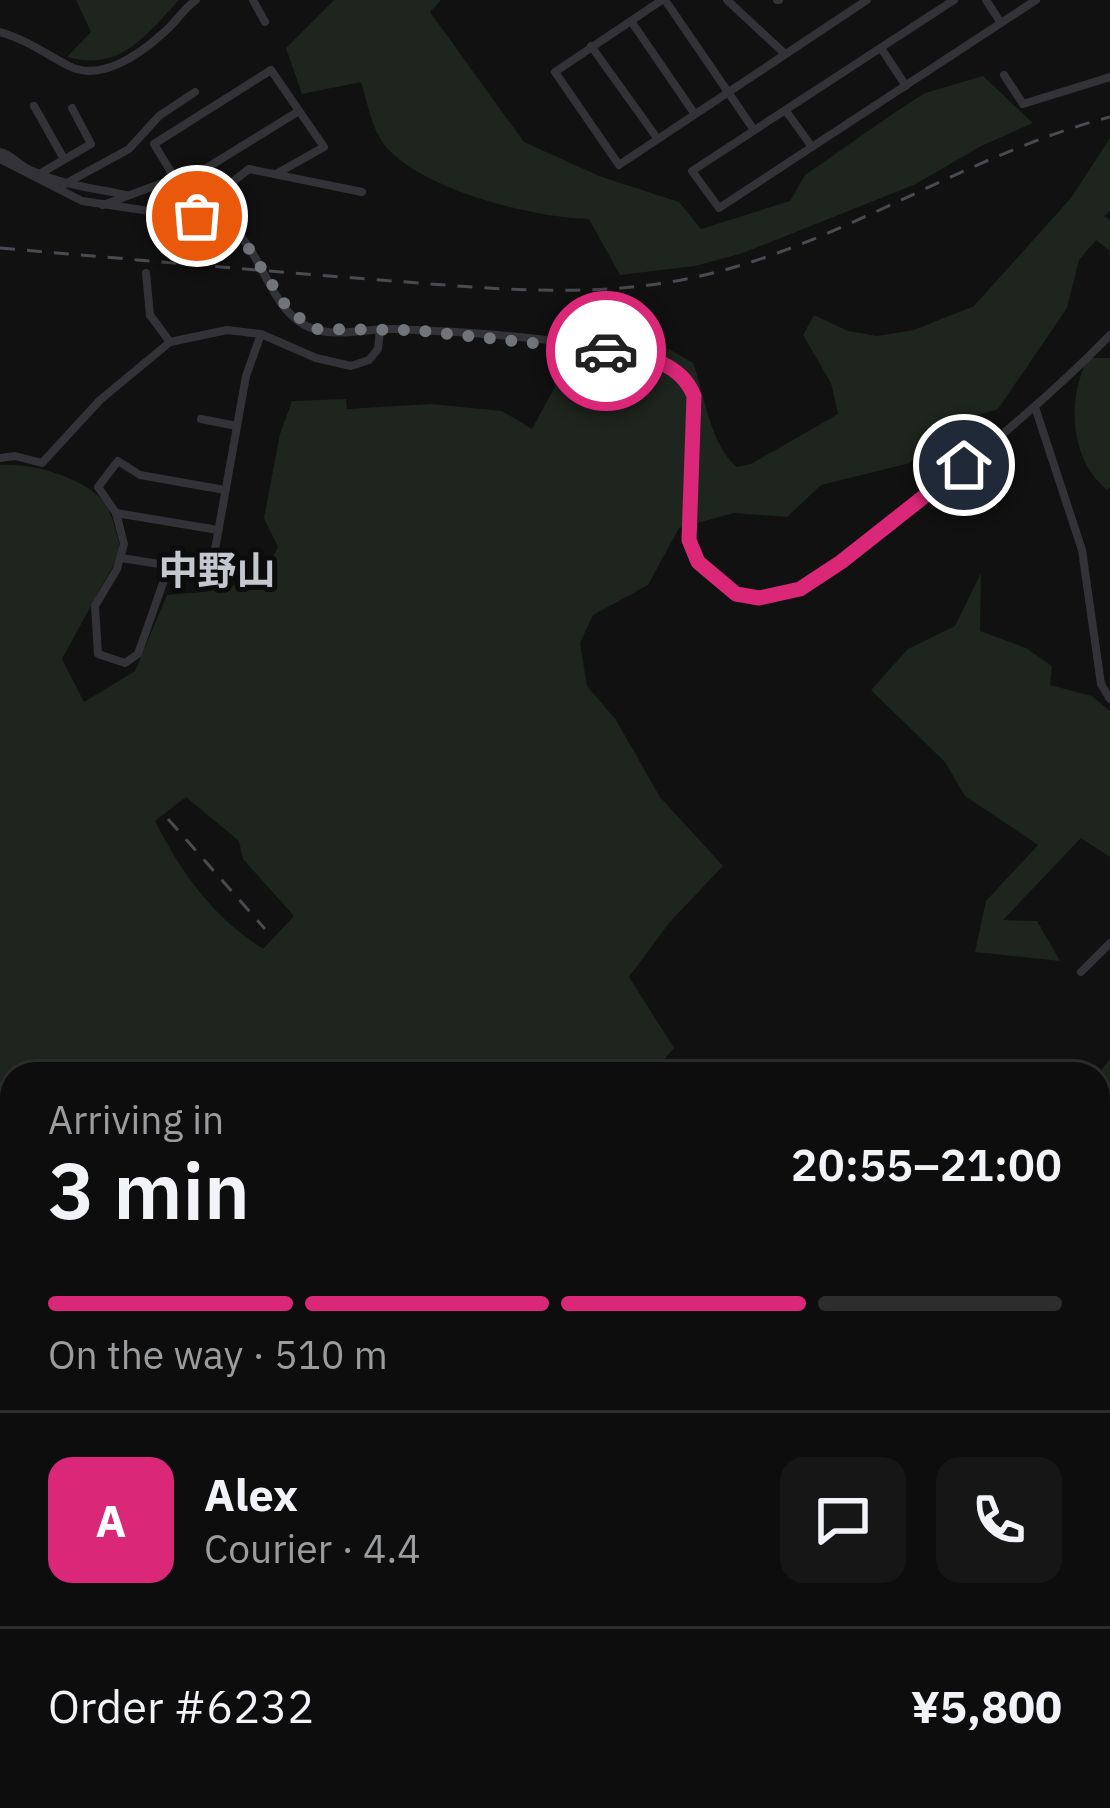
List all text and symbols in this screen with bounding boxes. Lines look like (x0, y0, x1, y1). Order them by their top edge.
pin (146, 165, 248, 267)
icon: bag (164, 183, 230, 249)
courier (546, 291, 666, 411)
icon: car (573, 318, 639, 384)
pin (913, 414, 1015, 516)
icon: home (931, 432, 997, 498)
district label: 中野山 (158, 544, 276, 595)
text: Arriving in (48, 1094, 224, 1145)
text: 20:55–21:00 (791, 1135, 1062, 1193)
text: 3 min (48, 1139, 250, 1240)
text: On the way · 510 m (48, 1329, 388, 1380)
button: chat (780, 1457, 906, 1583)
button: phone (936, 1457, 1062, 1583)
text: Alex (204, 1465, 298, 1523)
text: A (96, 1491, 126, 1549)
text: Courier · 4.4 (204, 1523, 421, 1574)
text: Order #6232 (48, 1677, 314, 1735)
text: ¥5,800 (911, 1677, 1062, 1735)

